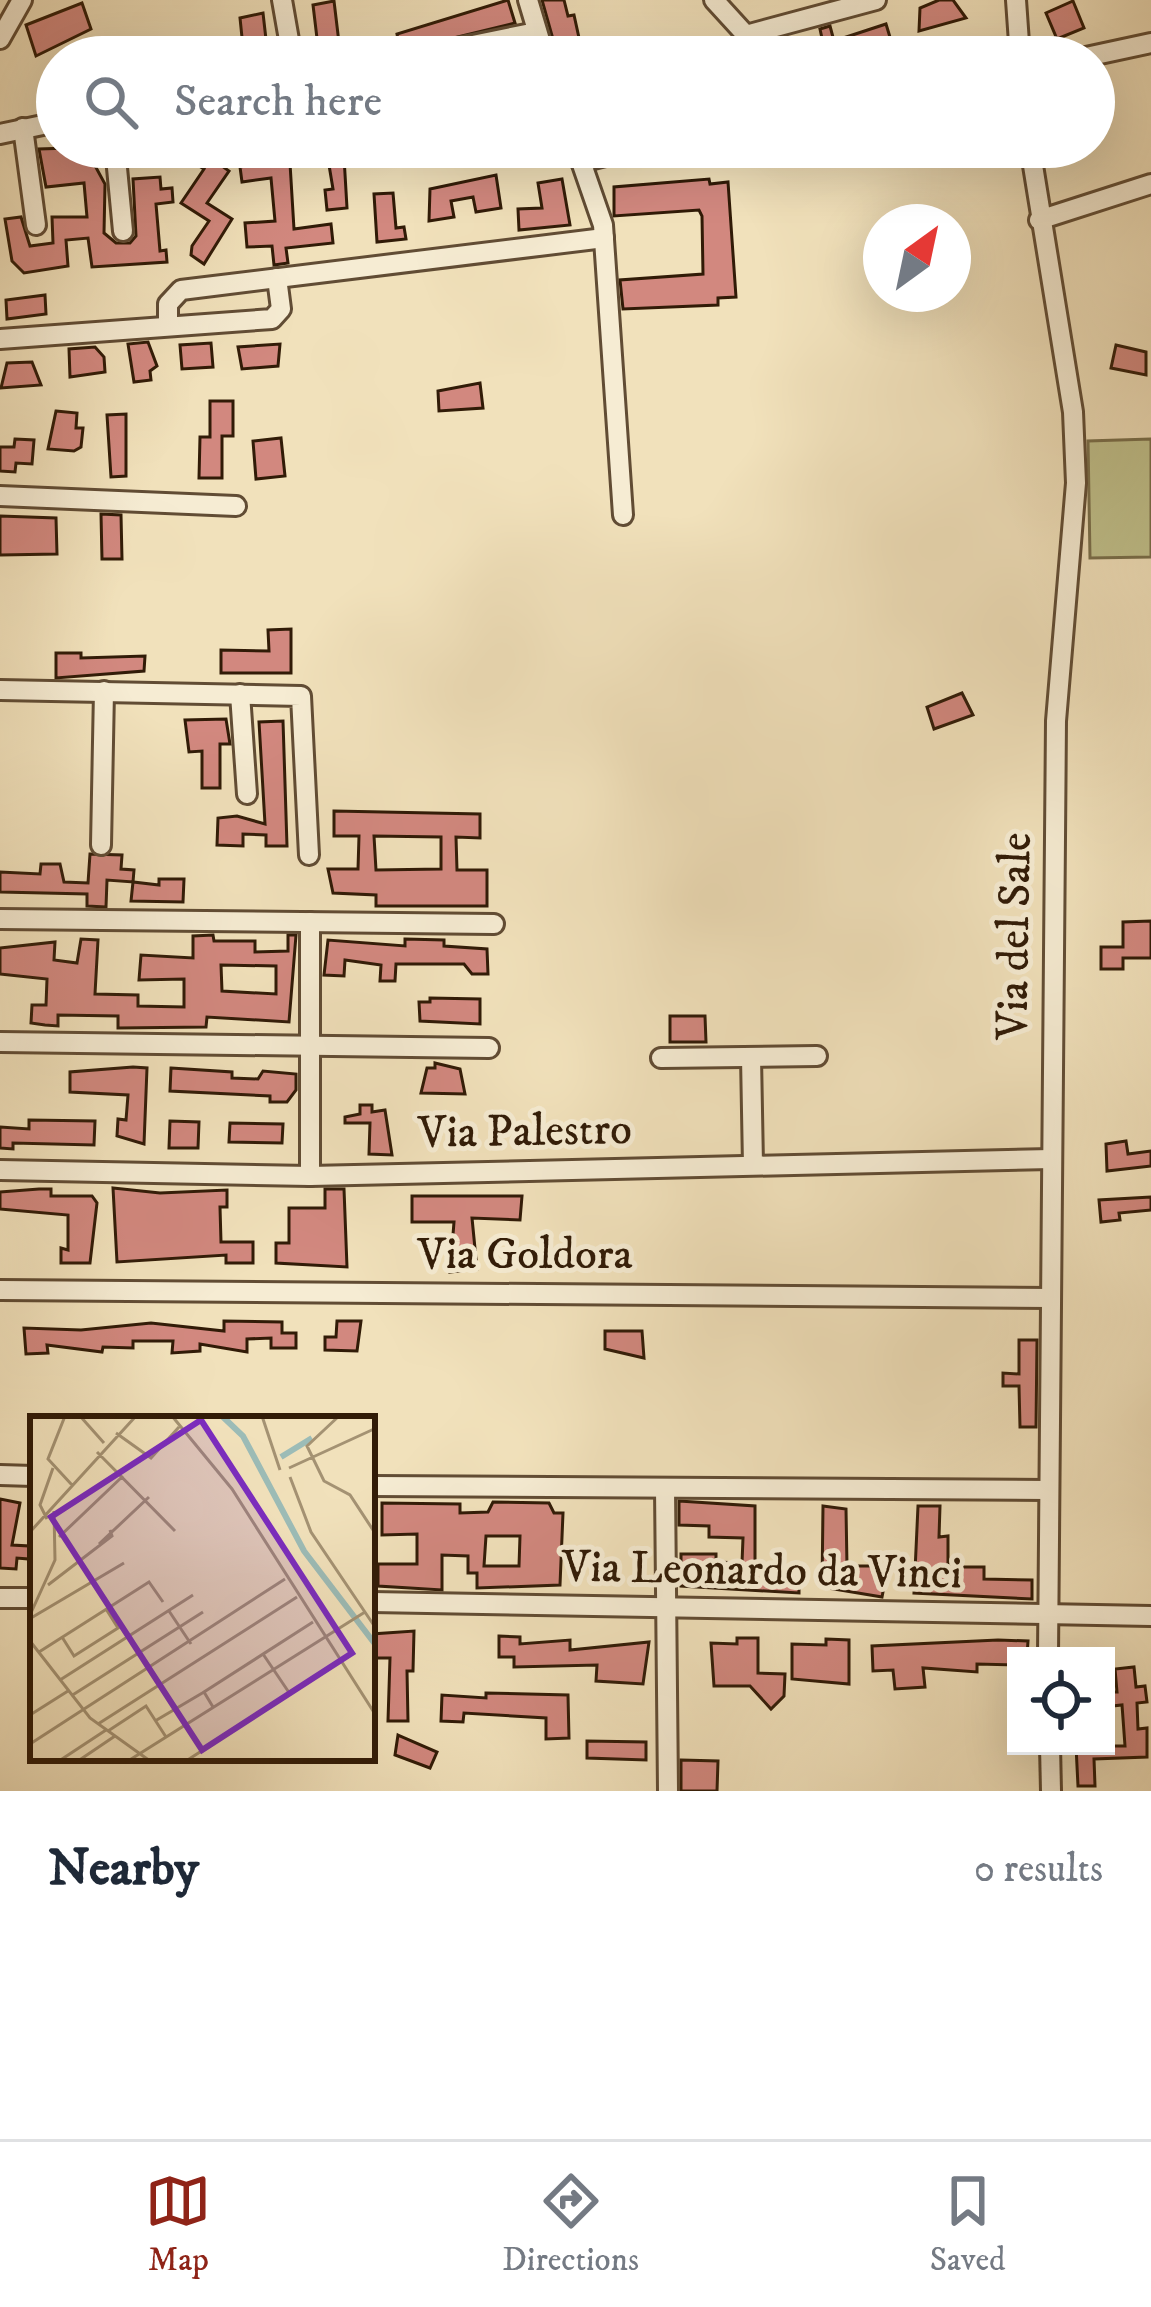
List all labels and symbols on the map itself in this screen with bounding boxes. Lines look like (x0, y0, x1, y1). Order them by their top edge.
north arrow (863, 204, 971, 312)
street label: Via del Sale (985, 832, 1045, 1041)
street label: Via Palestro (417, 1102, 632, 1162)
street label: Via Goldora (416, 1227, 633, 1283)
inset map (30, 1416, 375, 1761)
street label: Via Leonardo da Vinci (561, 1539, 962, 1602)

